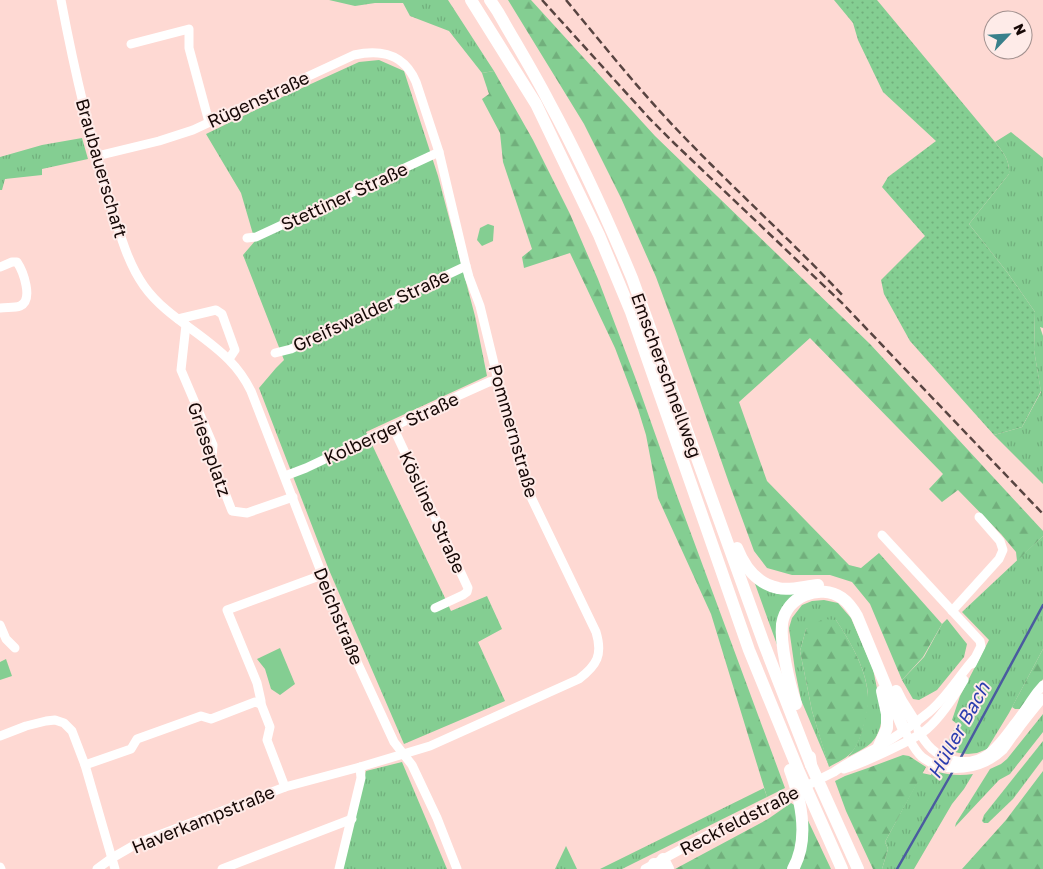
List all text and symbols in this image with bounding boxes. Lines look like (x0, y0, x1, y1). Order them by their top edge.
north arrow (983, 10, 1033, 60)
text: N (1010, 21, 1030, 38)
street label: Rügenstraße (204, 66, 312, 132)
street label: Braubauerschaft (72, 96, 132, 240)
street label: Stettiner Straße (277, 157, 411, 235)
street label: Greifswalder Straße (289, 264, 453, 356)
street label: Emscherschnellweg (627, 289, 707, 461)
street label: Pommernstraße (484, 362, 544, 500)
street label: Kolberger Straße (320, 387, 462, 469)
street label: Grieseplatz (184, 399, 236, 499)
street label: Kösliner Straße (395, 447, 471, 577)
street label: Deichstraße (309, 564, 369, 668)
water label: Hüller Bach (922, 677, 995, 782)
street label: Haverkampstraße (128, 780, 278, 858)
street label: Reckfeldstraße (676, 781, 802, 859)

